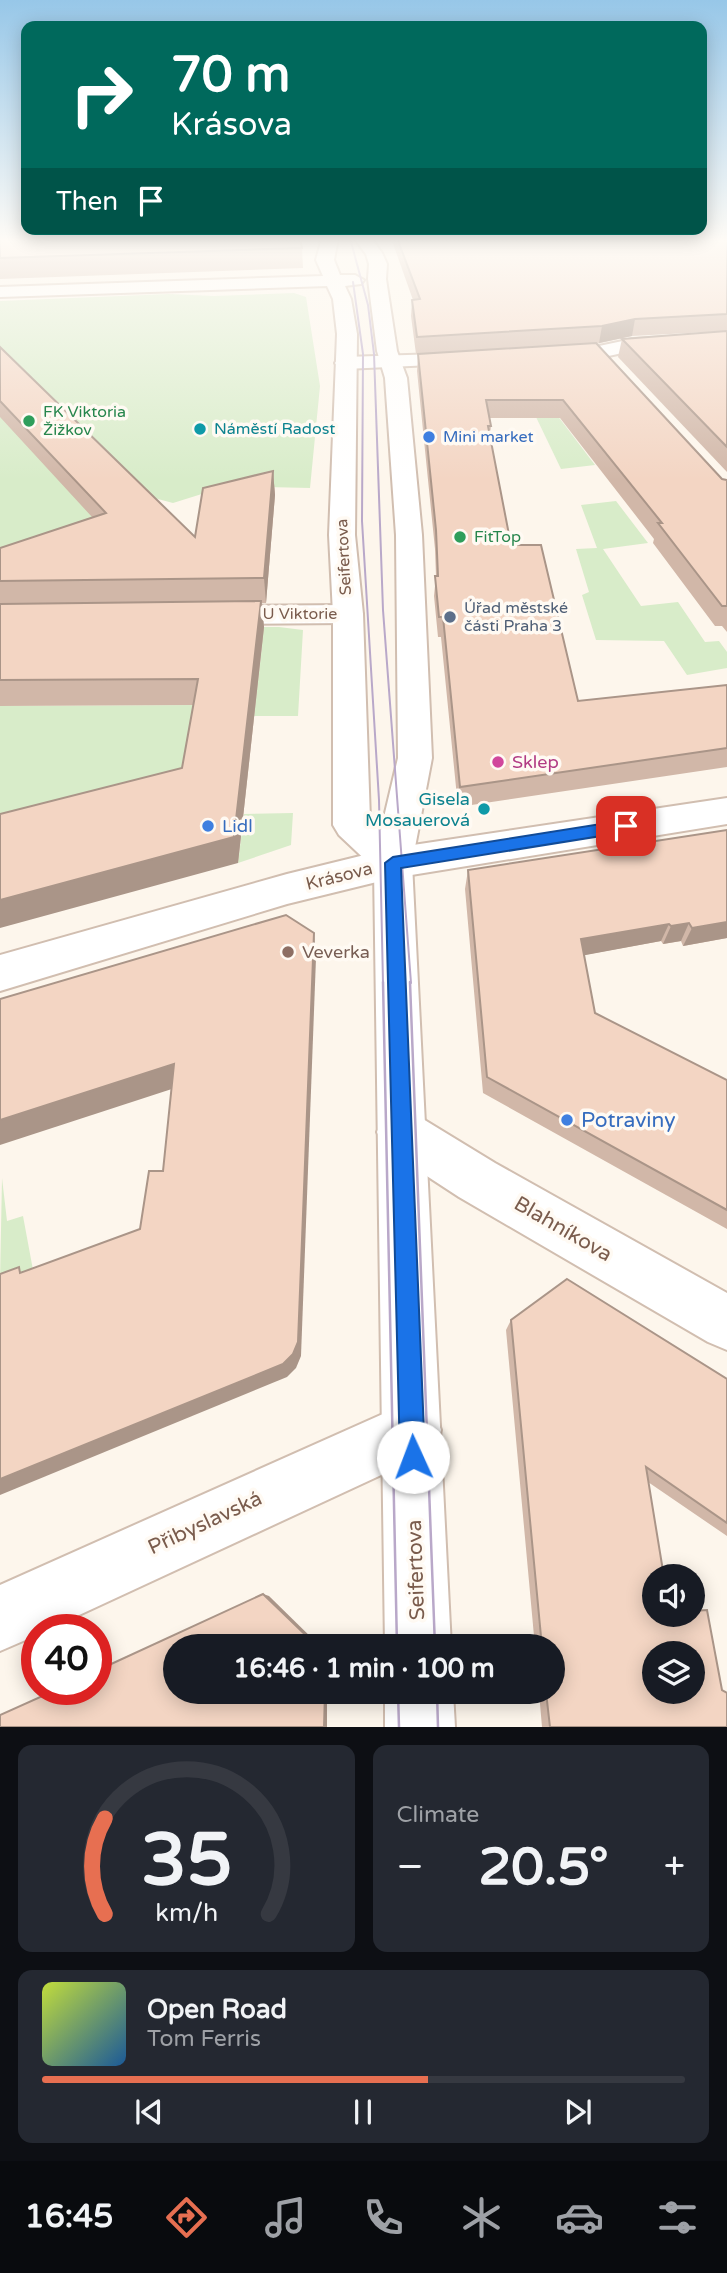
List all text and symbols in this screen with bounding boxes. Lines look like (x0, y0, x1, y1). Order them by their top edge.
text: 70 m (171, 46, 290, 105)
icon: right (56, 49, 147, 140)
text: Krásova (171, 106, 292, 144)
icon: arrive (132, 182, 170, 220)
text: Then (56, 186, 118, 217)
place label: FK Viktoria Žižkov (43, 402, 126, 440)
marker: FK Viktoria Žižkov (21, 413, 37, 429)
place label: Náměstí Radost (214, 419, 335, 439)
marker: Náměstí Radost (192, 421, 208, 437)
place label: Mini market (443, 427, 534, 447)
marker: Mini market (421, 429, 437, 445)
street label: Seifertova (332, 518, 356, 596)
place label: FitTop (474, 527, 521, 547)
marker: FitTop (452, 529, 468, 545)
place label: Úřad městské části Praha 3 (464, 598, 568, 636)
street label: U Viktorie (263, 604, 337, 624)
marker: Úřad městské části Praha 3 (442, 609, 458, 625)
place label: Sklep (512, 751, 559, 773)
marker: Sklep (490, 754, 506, 770)
place label: Gisela Mosauerová (365, 788, 470, 831)
pin (596, 796, 656, 856)
marker: Gisela Mosauerová (476, 801, 492, 817)
icon: arrive (607, 807, 645, 845)
place label: Lidl (222, 815, 253, 837)
marker: Lidl (200, 818, 216, 834)
street label: Krásova (303, 857, 375, 895)
place label: Veverka (302, 941, 370, 963)
marker: Veverka (280, 944, 296, 960)
place label: Potraviny (581, 1108, 675, 1133)
marker: Potraviny (559, 1112, 575, 1128)
street label: Blahníkova (510, 1191, 616, 1267)
position arrow (376, 1420, 450, 1494)
street label: Přibyslavská (144, 1486, 266, 1560)
street label: Seifertova (402, 1519, 430, 1621)
map controls (642, 1564, 705, 1704)
button: sound (642, 1564, 705, 1627)
speed limit sign: 40 (21, 1614, 112, 1705)
button: layers (642, 1641, 705, 1704)
text: 16:46 · 1 min · 100 m (233, 1653, 495, 1684)
text: Climate (397, 1801, 479, 1829)
text: 35 (141, 1818, 232, 1906)
text: 20.5° (479, 1836, 609, 1899)
text: − (397, 1844, 424, 1890)
text: + (664, 1844, 685, 1890)
text: km/h (155, 1898, 218, 1928)
text: Open Road (147, 1994, 287, 2025)
text: Tom Ferris (147, 2025, 261, 2053)
icon: previous (130, 2093, 168, 2131)
icon: pause (344, 2093, 382, 2131)
icon: next (559, 2093, 597, 2131)
icon: directions (162, 2193, 211, 2242)
icon: music (261, 2193, 310, 2242)
icon: phone (359, 2193, 408, 2242)
icon: climate (457, 2193, 506, 2242)
icon: car (555, 2193, 604, 2242)
icon: filters (653, 2193, 702, 2242)
text: 16:45 (25, 2198, 113, 2236)

